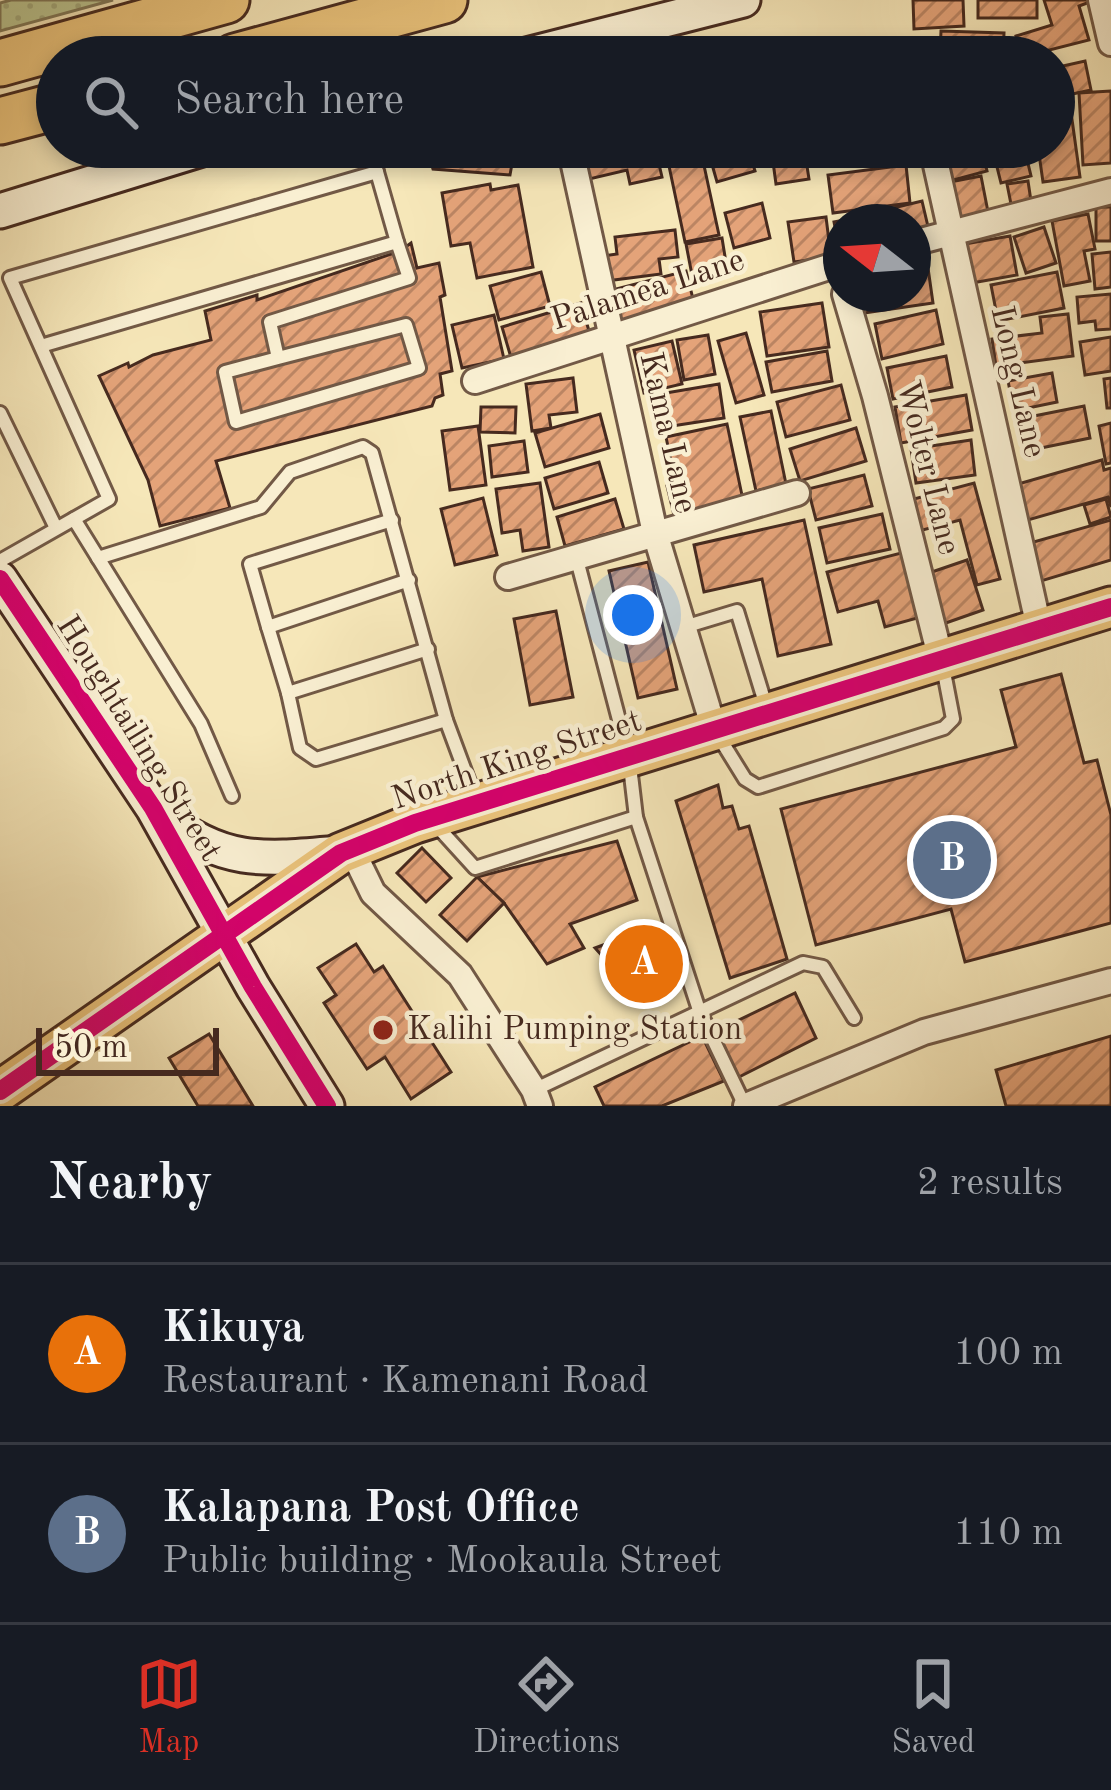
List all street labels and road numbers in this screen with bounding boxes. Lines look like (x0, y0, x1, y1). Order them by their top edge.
street label: Palamea Lane (547, 244, 749, 338)
street label: Long Lane (984, 303, 1050, 461)
street label: Kama Lane (632, 349, 702, 517)
street label: Wolter Lane (889, 378, 965, 558)
street label: Houghtailing Street (49, 610, 227, 868)
street label: North King Street (388, 705, 646, 817)

